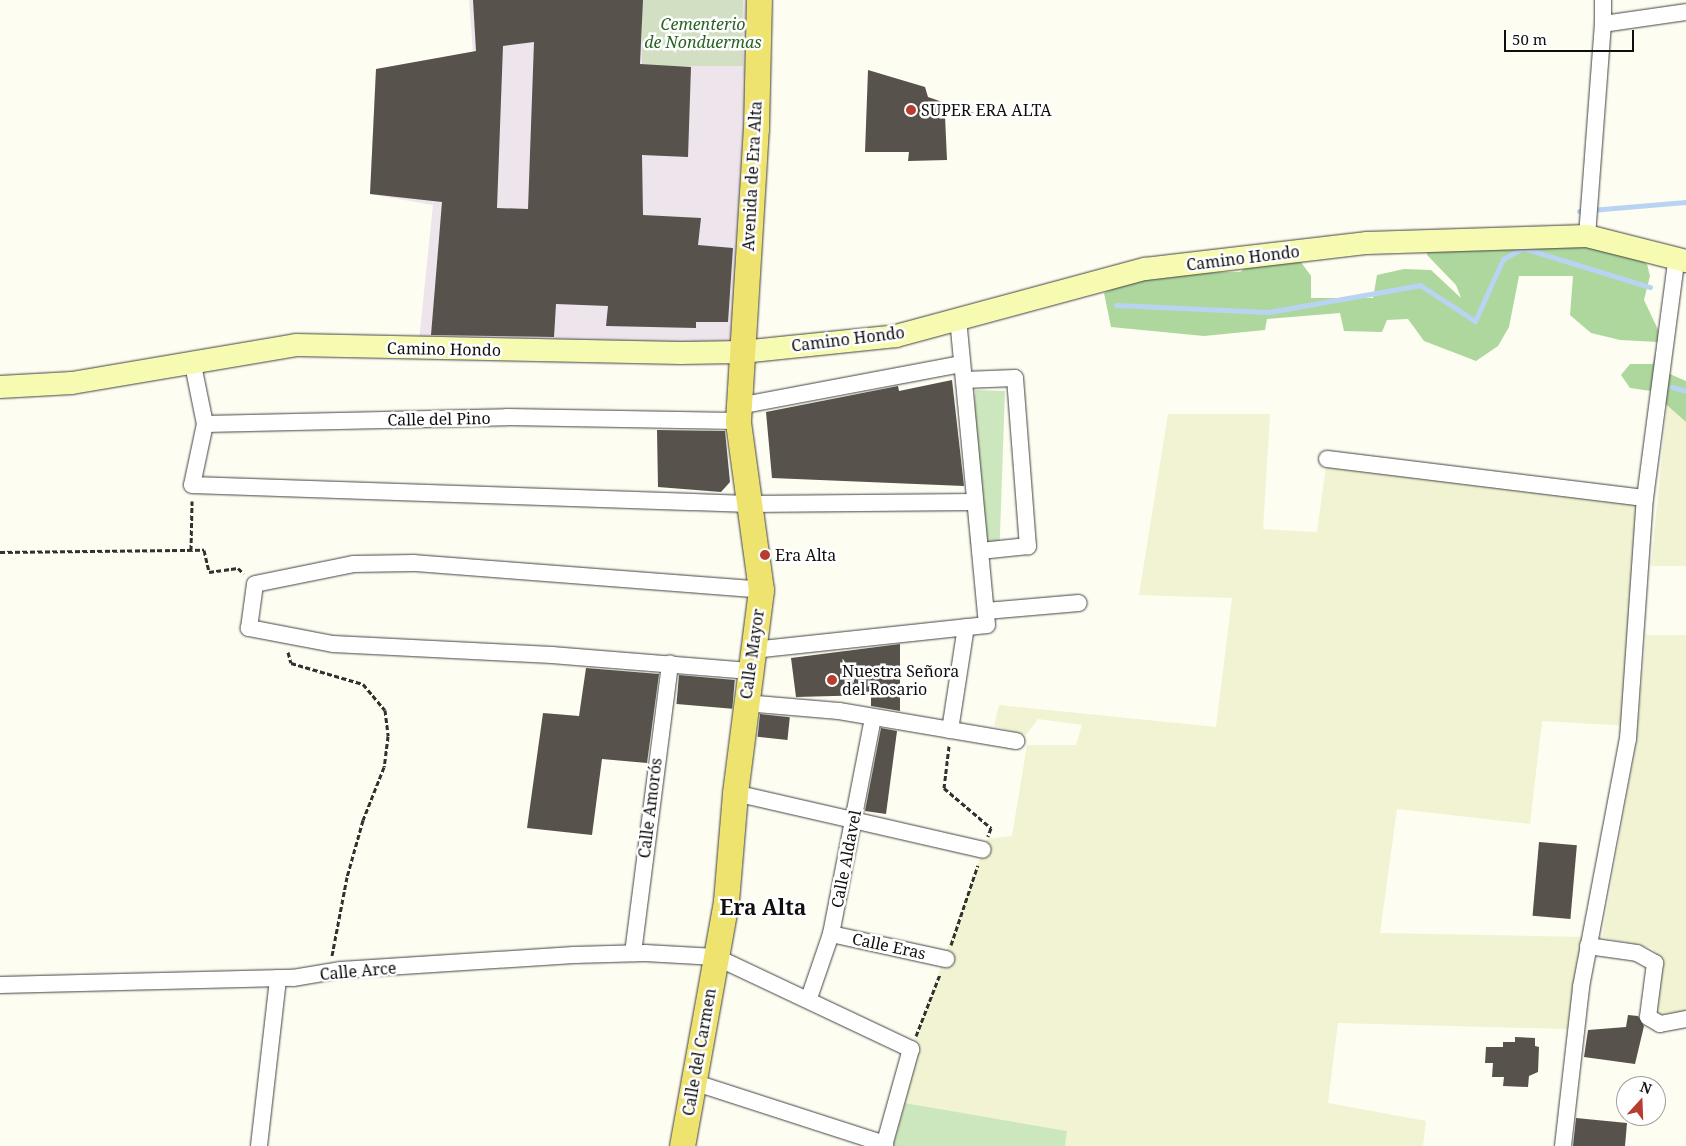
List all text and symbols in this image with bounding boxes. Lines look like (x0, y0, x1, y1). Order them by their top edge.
park label: Cementerio de Nonduermas (644, 14, 762, 52)
scale bar (1506, 20, 1636, 52)
text: 50 m (1512, 29, 1547, 49)
street label: Avenida de Era Alta (738, 100, 766, 252)
place label: SUPER ERA ALTA (921, 100, 1052, 120)
marker: SUPER ERA ALTA (905, 104, 917, 116)
street label: Camino Hondo (1185, 242, 1301, 274)
street label: Camino Hondo (790, 323, 906, 355)
street label: Camino Hondo (387, 338, 501, 360)
street label: Calle del Pino (387, 408, 491, 430)
place label: Era Alta (775, 545, 836, 565)
marker: Era Alta (759, 549, 771, 561)
street label: Calle Mayor (736, 608, 768, 700)
place label: Nuestra Señora del Rosario (842, 661, 959, 699)
marker: Nuestra Señora del Rosario (826, 674, 838, 686)
street label: Calle Amorós (634, 757, 666, 859)
street label: Calle Aldavel (827, 808, 865, 910)
district label: Era Alta (720, 894, 806, 920)
street label: Calle Eras (850, 929, 928, 963)
street label: Calle Arce (319, 958, 397, 984)
street label: Calle del Carmen (678, 987, 720, 1117)
north arrow (1616, 1076, 1666, 1126)
text: N (1638, 1077, 1654, 1098)

